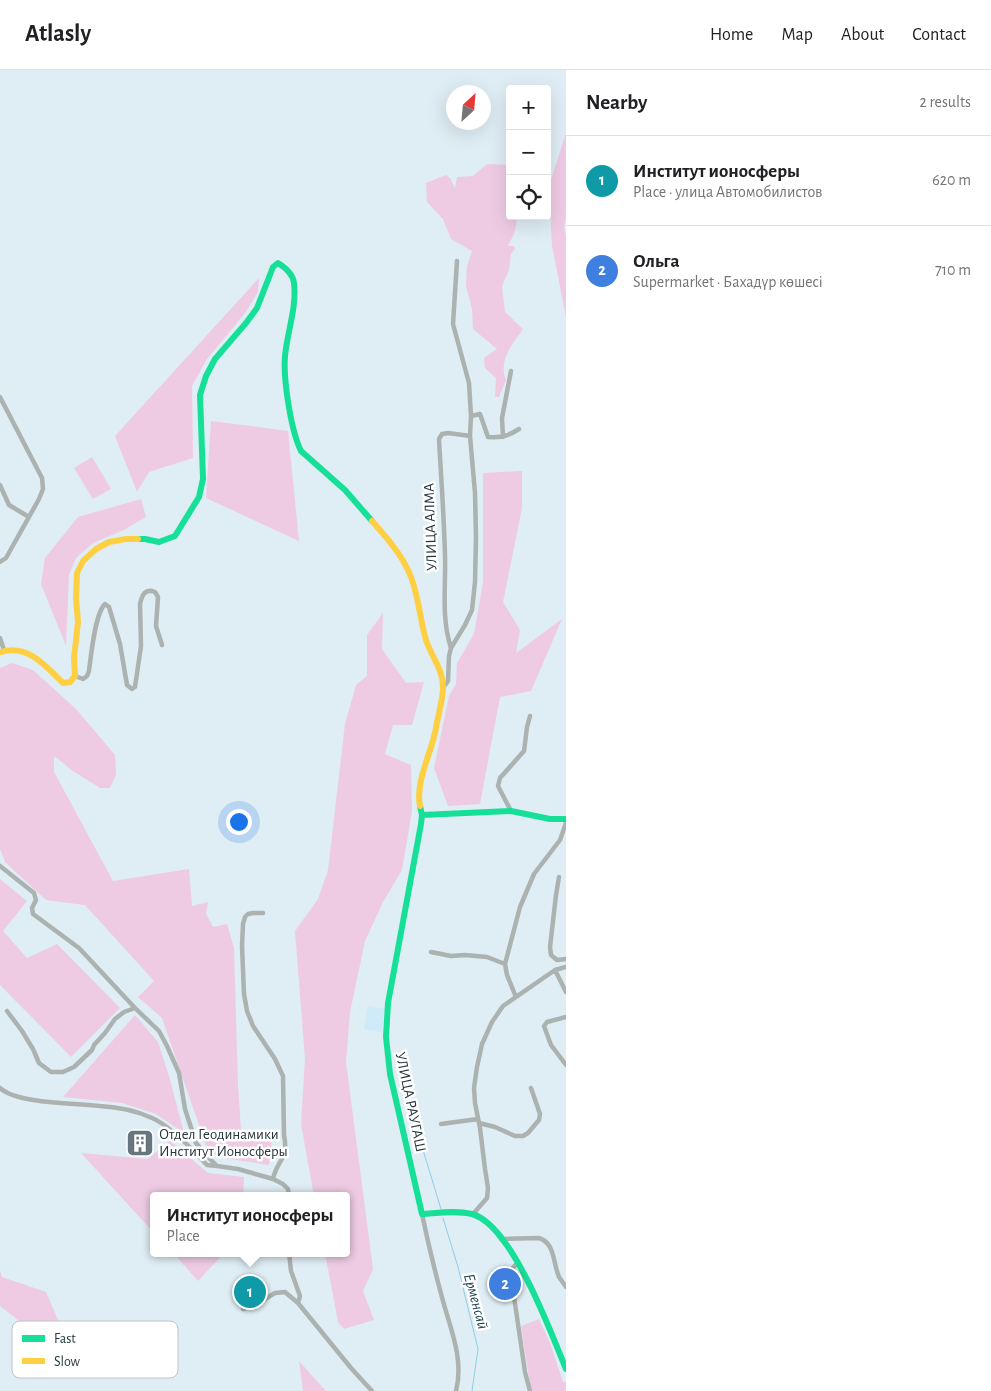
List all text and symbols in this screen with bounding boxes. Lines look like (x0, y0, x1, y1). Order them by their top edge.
text: Atlasly (25, 22, 91, 46)
text: Home (710, 26, 753, 44)
text: Map (781, 26, 813, 44)
text: About (841, 26, 884, 44)
text: Contact (912, 26, 966, 44)
north arrow (446, 85, 491, 130)
map controls (506, 85, 551, 220)
button: + (506, 85, 551, 130)
text: Nearby (586, 92, 647, 113)
text: 2 results (919, 94, 971, 110)
button: − (506, 130, 551, 175)
text: Институт ионосферы (633, 162, 800, 181)
text: 1 (599, 172, 605, 188)
text: 620 m (932, 172, 971, 188)
button: locate (506, 175, 551, 220)
text: Place · улица Автомобилистов (633, 184, 822, 200)
text: Ольга (633, 252, 680, 271)
text: 2 (598, 262, 606, 278)
text: 710 m (935, 262, 971, 278)
text: Supermarket · Бахадүр көшесі (633, 274, 823, 290)
street label: УЛИЦА АЛМА (421, 483, 440, 571)
your location (226, 809, 252, 835)
street label: УЛИЦА РАУГАШ (393, 1051, 428, 1153)
place label: Отдел Геодинамики Институт Ионосферы (159, 1127, 288, 1159)
building icon: Отдел Геодинамики Институт Ионосферы (125, 1128, 155, 1158)
popup (150, 1192, 350, 1257)
text: Институт ионосферы (167, 1206, 333, 1225)
text: Place (167, 1228, 200, 1244)
pin: 2 (489, 1265, 521, 1303)
water label: Ерменсай (460, 1272, 491, 1331)
pin: 1 (234, 1273, 266, 1311)
legend (12, 1321, 178, 1378)
text: Fast (54, 1332, 76, 1346)
text: Slow (54, 1355, 81, 1369)

